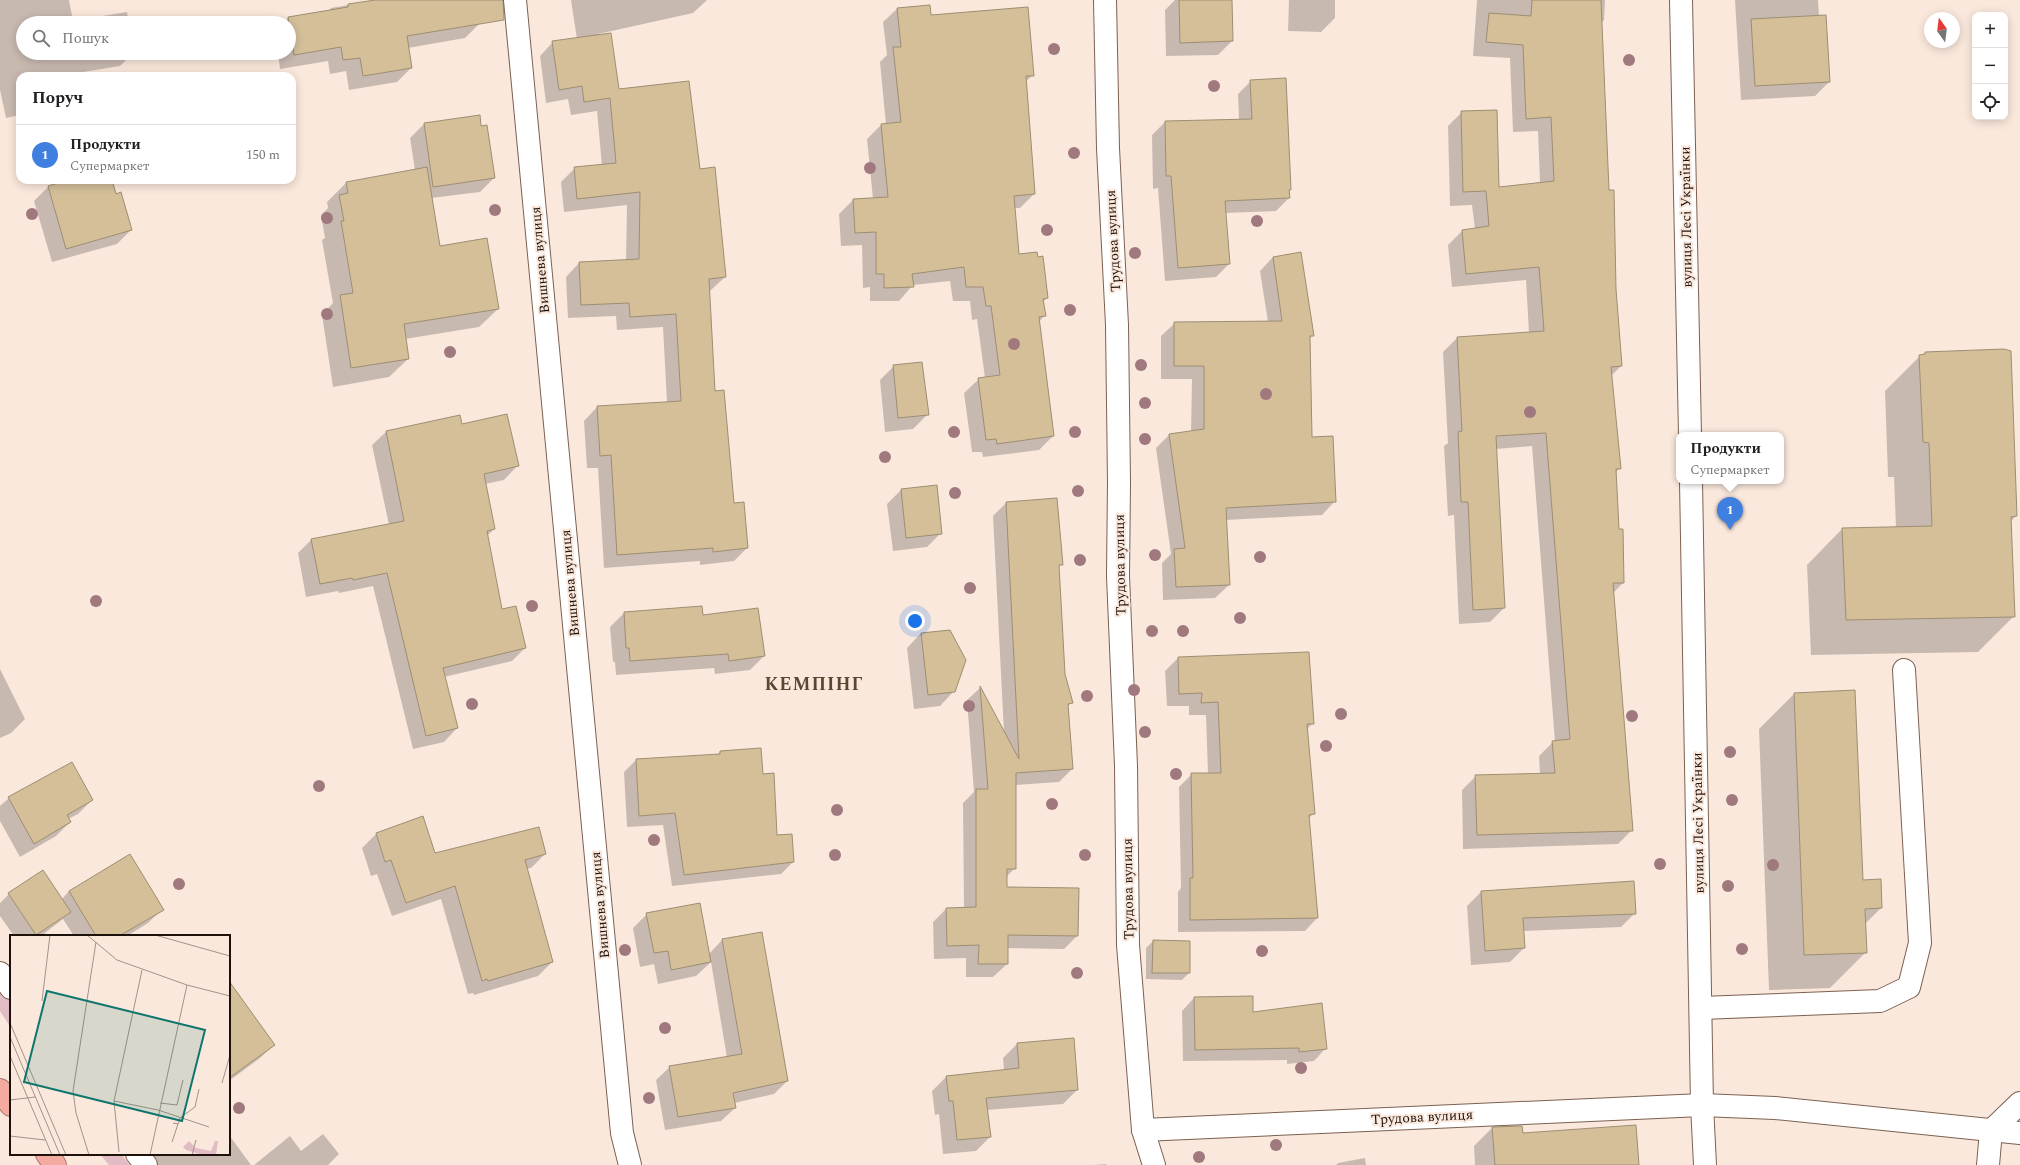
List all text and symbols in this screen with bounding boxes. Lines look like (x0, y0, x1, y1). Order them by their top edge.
north arrow (1924, 12, 1960, 48)
map controls (1972, 12, 2008, 120)
button: + (1972, 12, 2008, 48)
search box (16, 16, 296, 60)
icon: search (30, 27, 52, 49)
text: Пошук (62, 27, 109, 50)
button: − (1972, 48, 2008, 84)
button: locate (1972, 84, 2008, 120)
text: Поруч (32, 85, 83, 111)
text: Продукти (70, 133, 141, 156)
text: 1 (41, 145, 49, 165)
text: 150 m (246, 145, 280, 165)
street label: вулиця Лесі Українки (1674, 146, 1698, 288)
text: Супермаркет (70, 156, 150, 176)
street label: Трудова вулиця (1100, 190, 1126, 292)
street label: Вишнева вулиця (525, 206, 555, 314)
popup (1676, 432, 1784, 484)
text: Продукти (1690, 437, 1761, 460)
text: Супермаркет (1690, 460, 1770, 480)
pin: 1 (1717, 497, 1743, 530)
street label: Трудова вулиця (1109, 514, 1131, 616)
street label: Вишнева вулиця (555, 529, 585, 637)
your location (905, 611, 925, 631)
district label: КЕМПІНГ (764, 671, 864, 698)
street label: вулиця Лесі Українки (1686, 752, 1710, 894)
street label: Трудова вулиця (1117, 838, 1139, 940)
street label: Вишнева вулиця (585, 851, 615, 959)
inset map (10, 935, 230, 1155)
street label: Трудова вулиця (1371, 1104, 1473, 1130)

